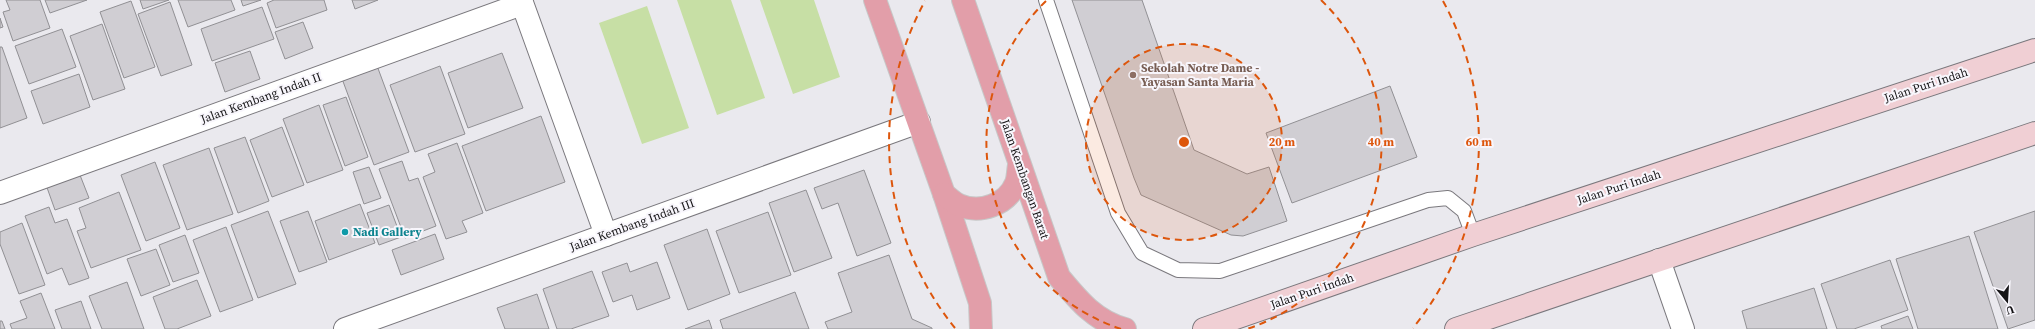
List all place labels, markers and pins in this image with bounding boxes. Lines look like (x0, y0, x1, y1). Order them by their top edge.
place label: Sekolah Notre Dame - Yayasan Santa Maria (1141, 60, 1259, 90)
marker: Sekolah Notre Dame - Yayasan Santa Maria (1128, 70, 1138, 80)
centre of rings (1177, 135, 1191, 149)
place label: Nadi Gallery (353, 224, 422, 240)
marker: Nadi Gallery (340, 227, 350, 237)

